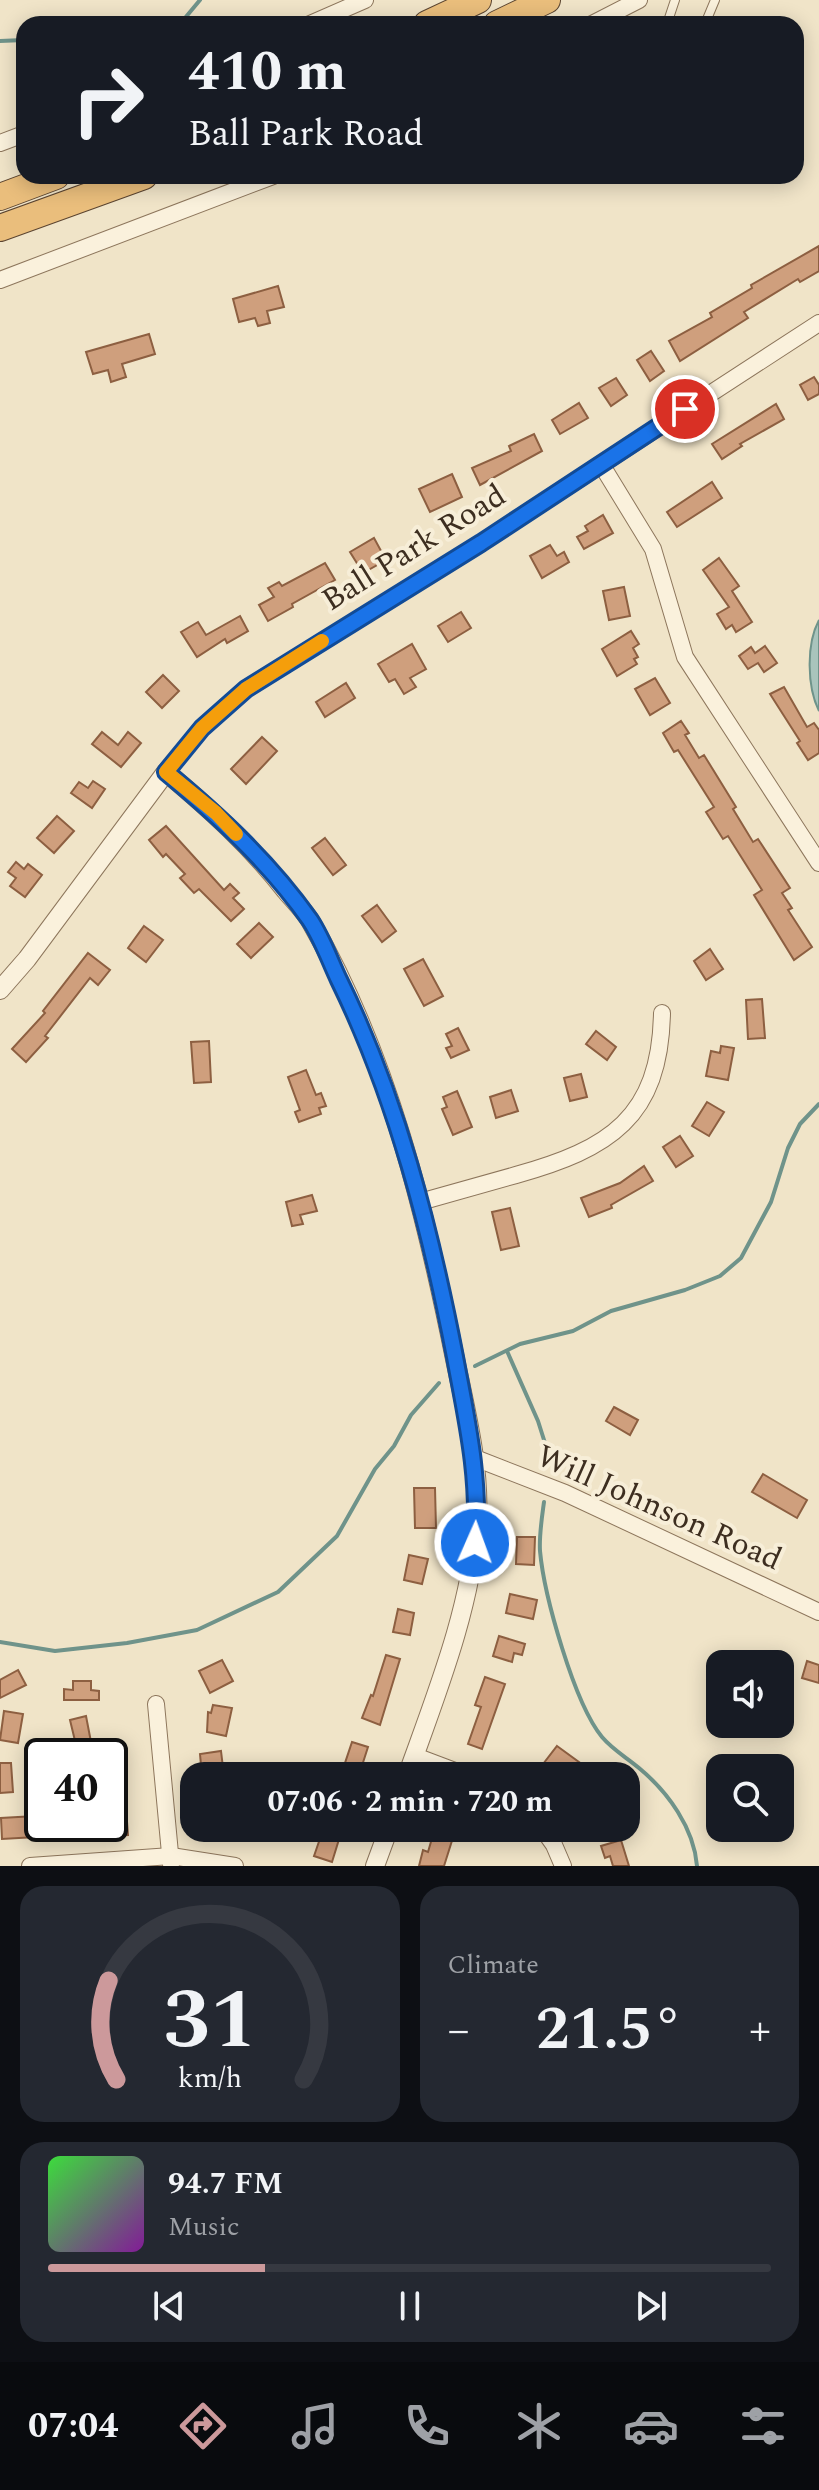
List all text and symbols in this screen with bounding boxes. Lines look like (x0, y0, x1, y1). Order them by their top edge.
text: 410 m (188, 30, 347, 115)
icon: right (56, 48, 160, 152)
text: Ball Park Road (188, 107, 424, 162)
pin (651, 375, 719, 443)
icon: arrive (663, 387, 707, 431)
street label: Ball Park Road (312, 472, 516, 624)
street label: Will Johnson Road (528, 1432, 790, 1584)
position arrow (433, 1501, 517, 1585)
map controls (706, 1650, 794, 1842)
button: sound (706, 1650, 794, 1738)
speed limit sign: 40 (24, 1738, 128, 1842)
button: search (706, 1754, 794, 1842)
text: 07:06 · 2 min · 720 m (267, 1779, 553, 1825)
text: Climate (448, 1945, 539, 1985)
text: 31 (163, 1958, 256, 2085)
text: 21.5° (536, 1984, 683, 2076)
text: − (448, 1997, 470, 2064)
text: + (749, 1997, 771, 2064)
text: km/h (178, 2057, 242, 2100)
text: 94.7 FM (168, 2161, 283, 2207)
text: Music (168, 2207, 239, 2247)
icon: previous (147, 2284, 191, 2328)
icon: pause (388, 2284, 432, 2328)
icon: next (629, 2284, 673, 2328)
icon: directions (175, 2398, 231, 2454)
icon: music (287, 2398, 343, 2454)
icon: phone (399, 2398, 455, 2454)
icon: climate (511, 2398, 567, 2454)
icon: car (623, 2398, 679, 2454)
icon: filters (735, 2398, 791, 2454)
text: 07:04 (28, 2399, 118, 2454)

